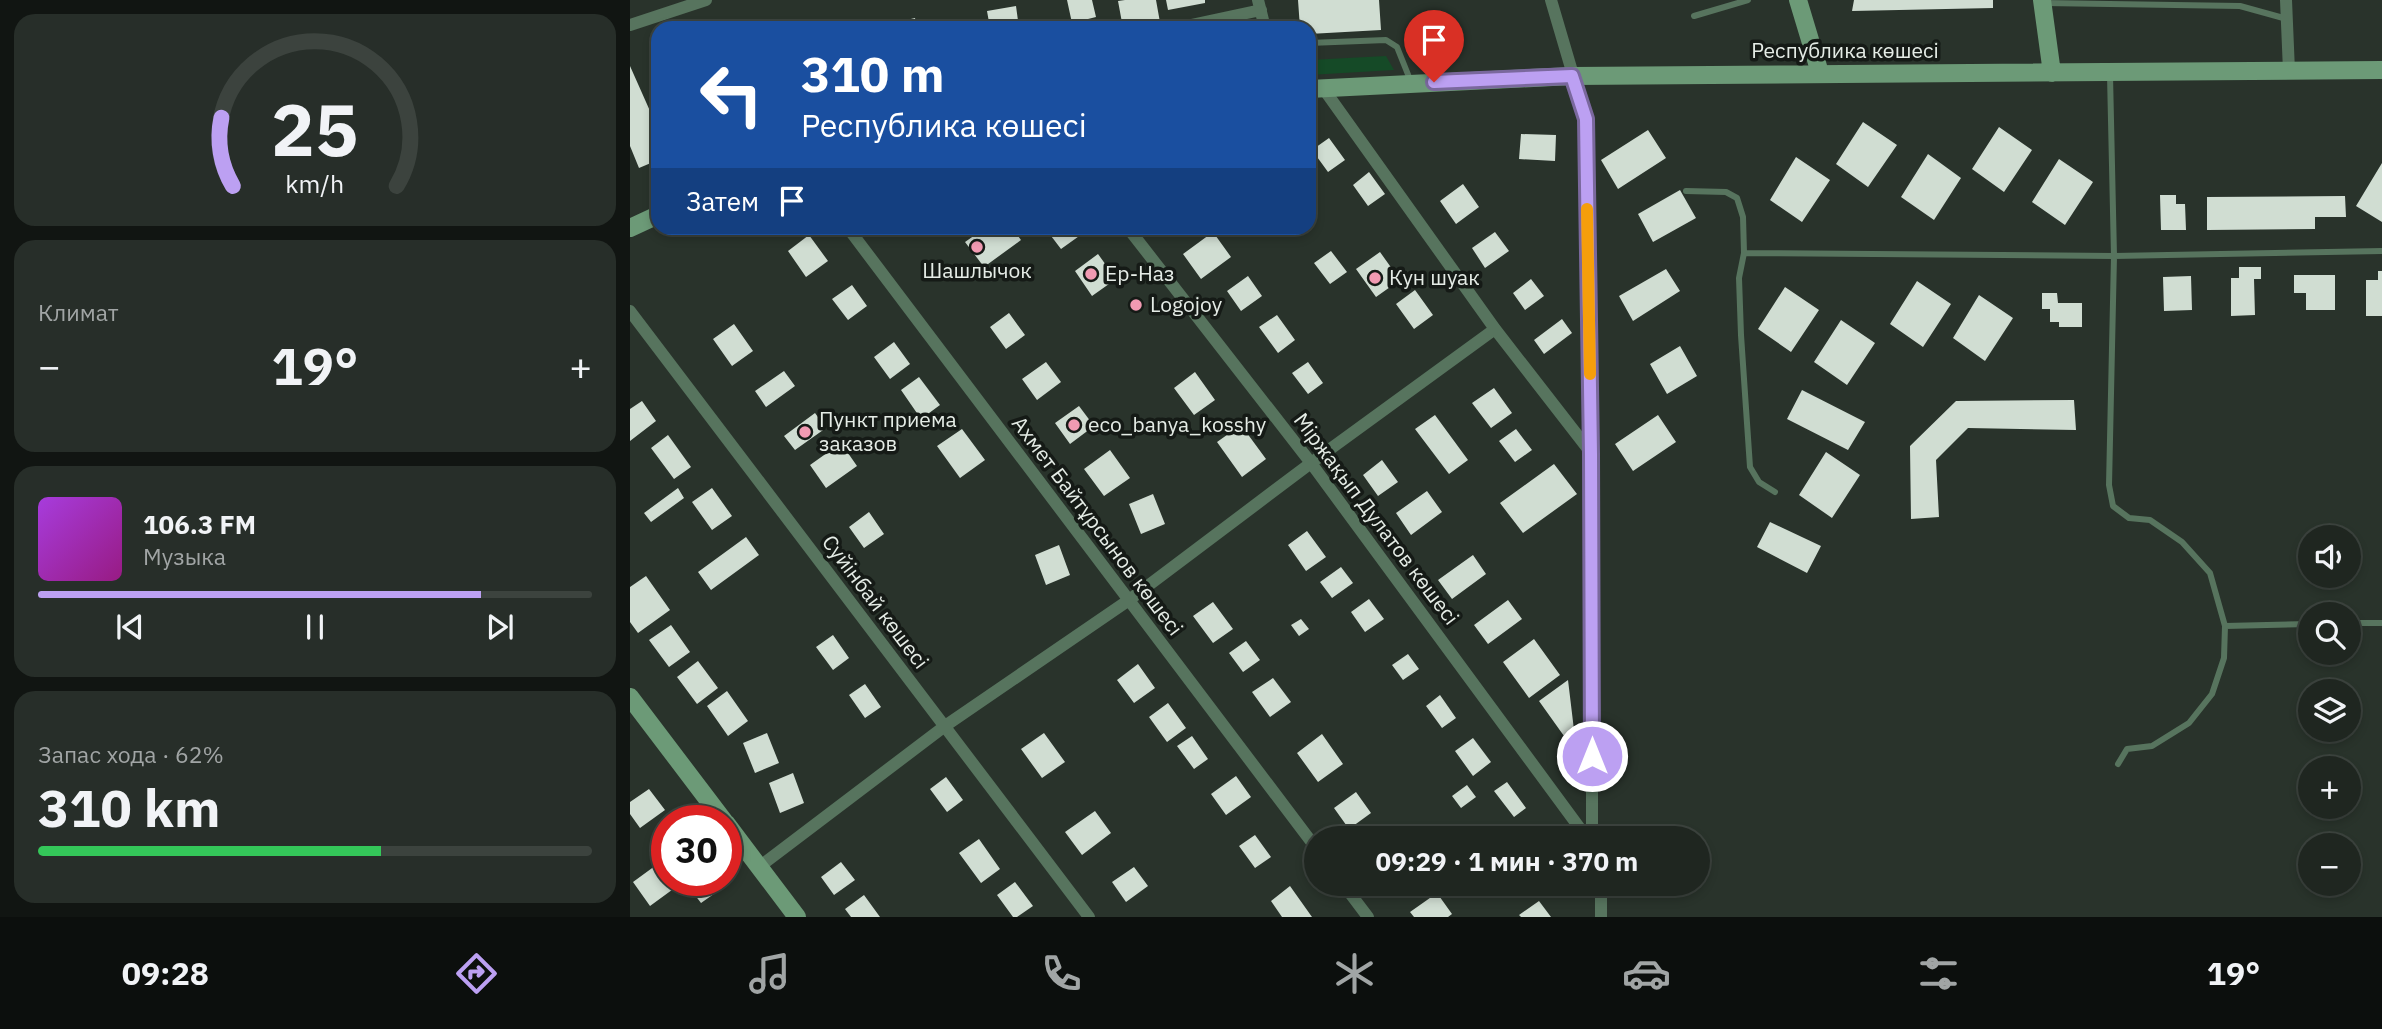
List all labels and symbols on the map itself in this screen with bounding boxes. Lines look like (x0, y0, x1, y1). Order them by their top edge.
pin (1404, 10, 1464, 82)
street label: Республика көшесі (1751, 36, 1939, 64)
marker: Шашлычок (969, 239, 985, 255)
place label: Шашлычок (922, 256, 1032, 284)
place label: Ер-Наз (1105, 259, 1175, 287)
place label: Кун шуак (1389, 263, 1480, 291)
marker: Ер-Наз (1083, 266, 1099, 282)
marker: Кун шуак (1367, 270, 1383, 286)
place label: Logojoy (1150, 290, 1223, 318)
marker: Logojoy (1128, 297, 1144, 313)
place label: Пункт приема заказов (819, 405, 957, 457)
street label: Міржақып Дулатов көшесі (1288, 407, 1466, 630)
street label: Ахмет Байтұрсынов көшесі (1006, 410, 1190, 641)
place label: eco_banya_kosshy (1088, 410, 1267, 438)
marker: eco_banya_kosshy (1066, 417, 1082, 433)
marker: Пункт приема заказов (797, 424, 813, 440)
street label: Суйінбай көшесі (816, 529, 935, 674)
position arrow (1555, 719, 1629, 793)
speed limit sign: 30 (651, 805, 742, 896)

